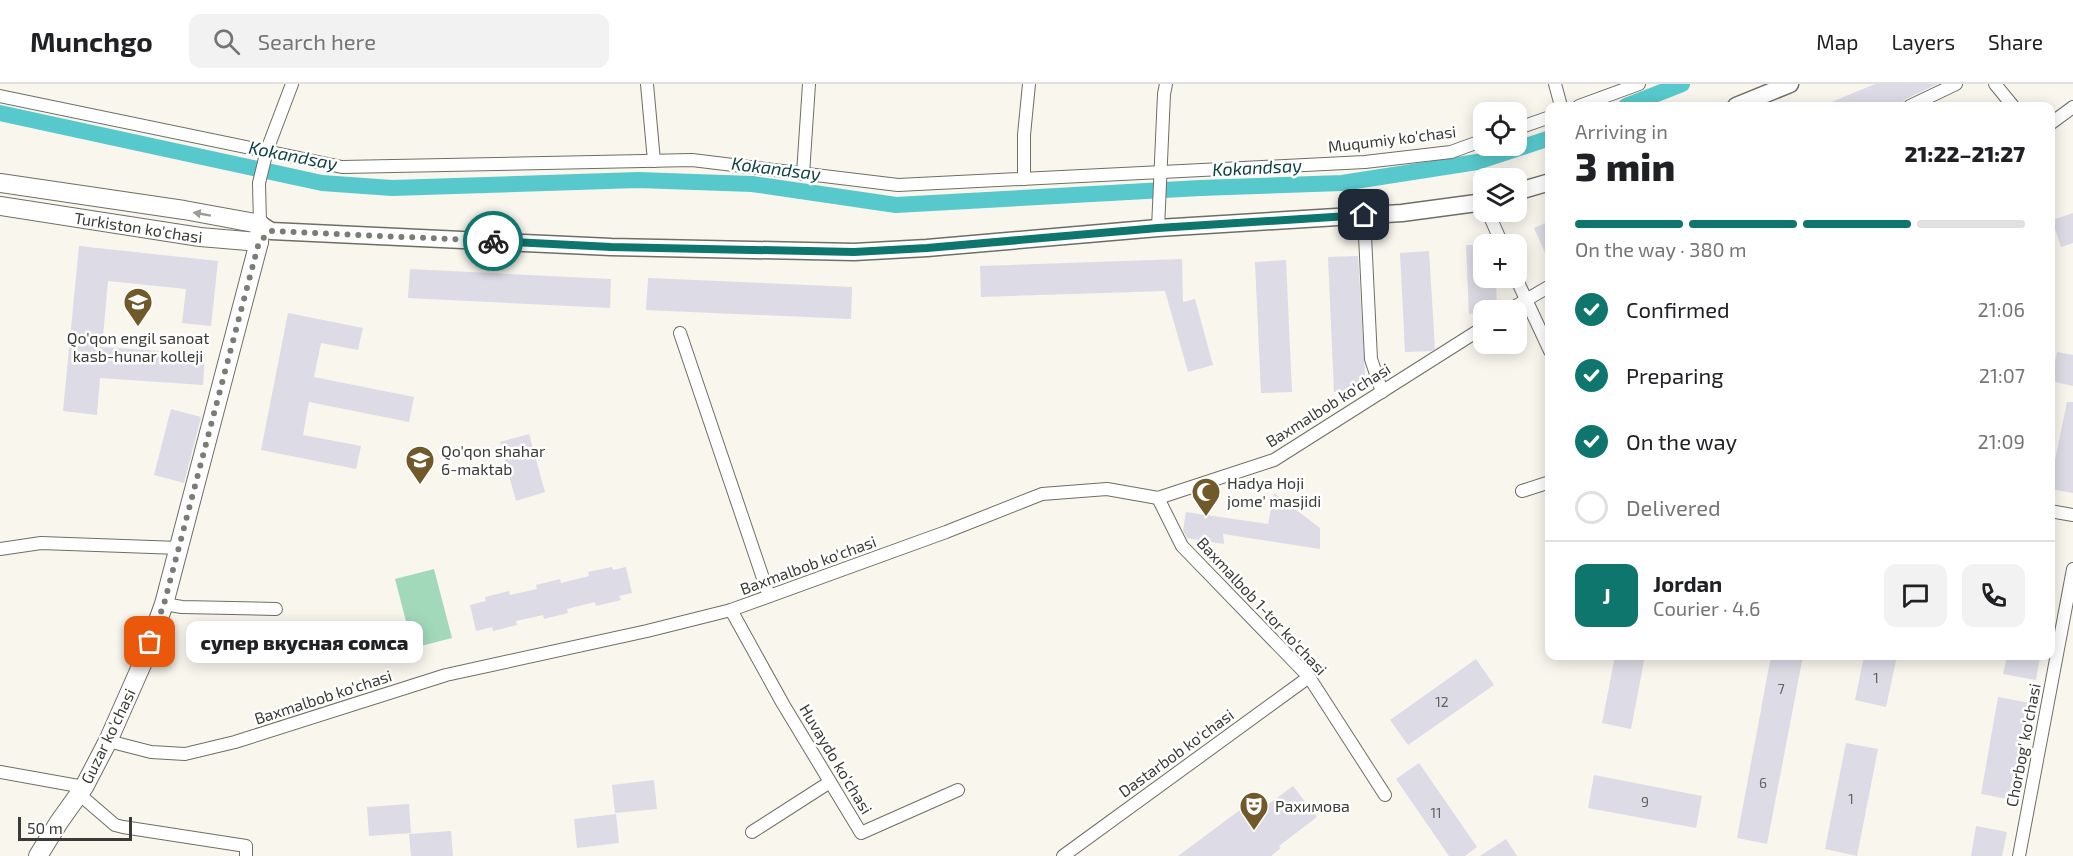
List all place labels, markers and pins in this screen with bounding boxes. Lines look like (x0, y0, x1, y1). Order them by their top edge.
pin (1338, 189, 1389, 240)
school or university icon: Qo'qon engil sanoat kasb-hunar kolleji (122, 286, 154, 328)
place label: Qo'qon engil sanoat kasb-hunar kolleji (67, 328, 209, 366)
place label: Qo'qon shahar 6-maktab (441, 441, 546, 478)
school or university icon: Qo'qon shahar 6-maktab (404, 444, 436, 486)
place label: Hadya Hoji jome' masjidi (1227, 473, 1321, 511)
mosque icon: Hadya Hoji jome' masjidi (1190, 476, 1222, 518)
pin (124, 616, 175, 667)
callout: супер вкусная сомса (186, 621, 423, 663)
theatre icon: Рахимова (1238, 790, 1270, 832)
place label: Рахимова (1275, 796, 1350, 815)

